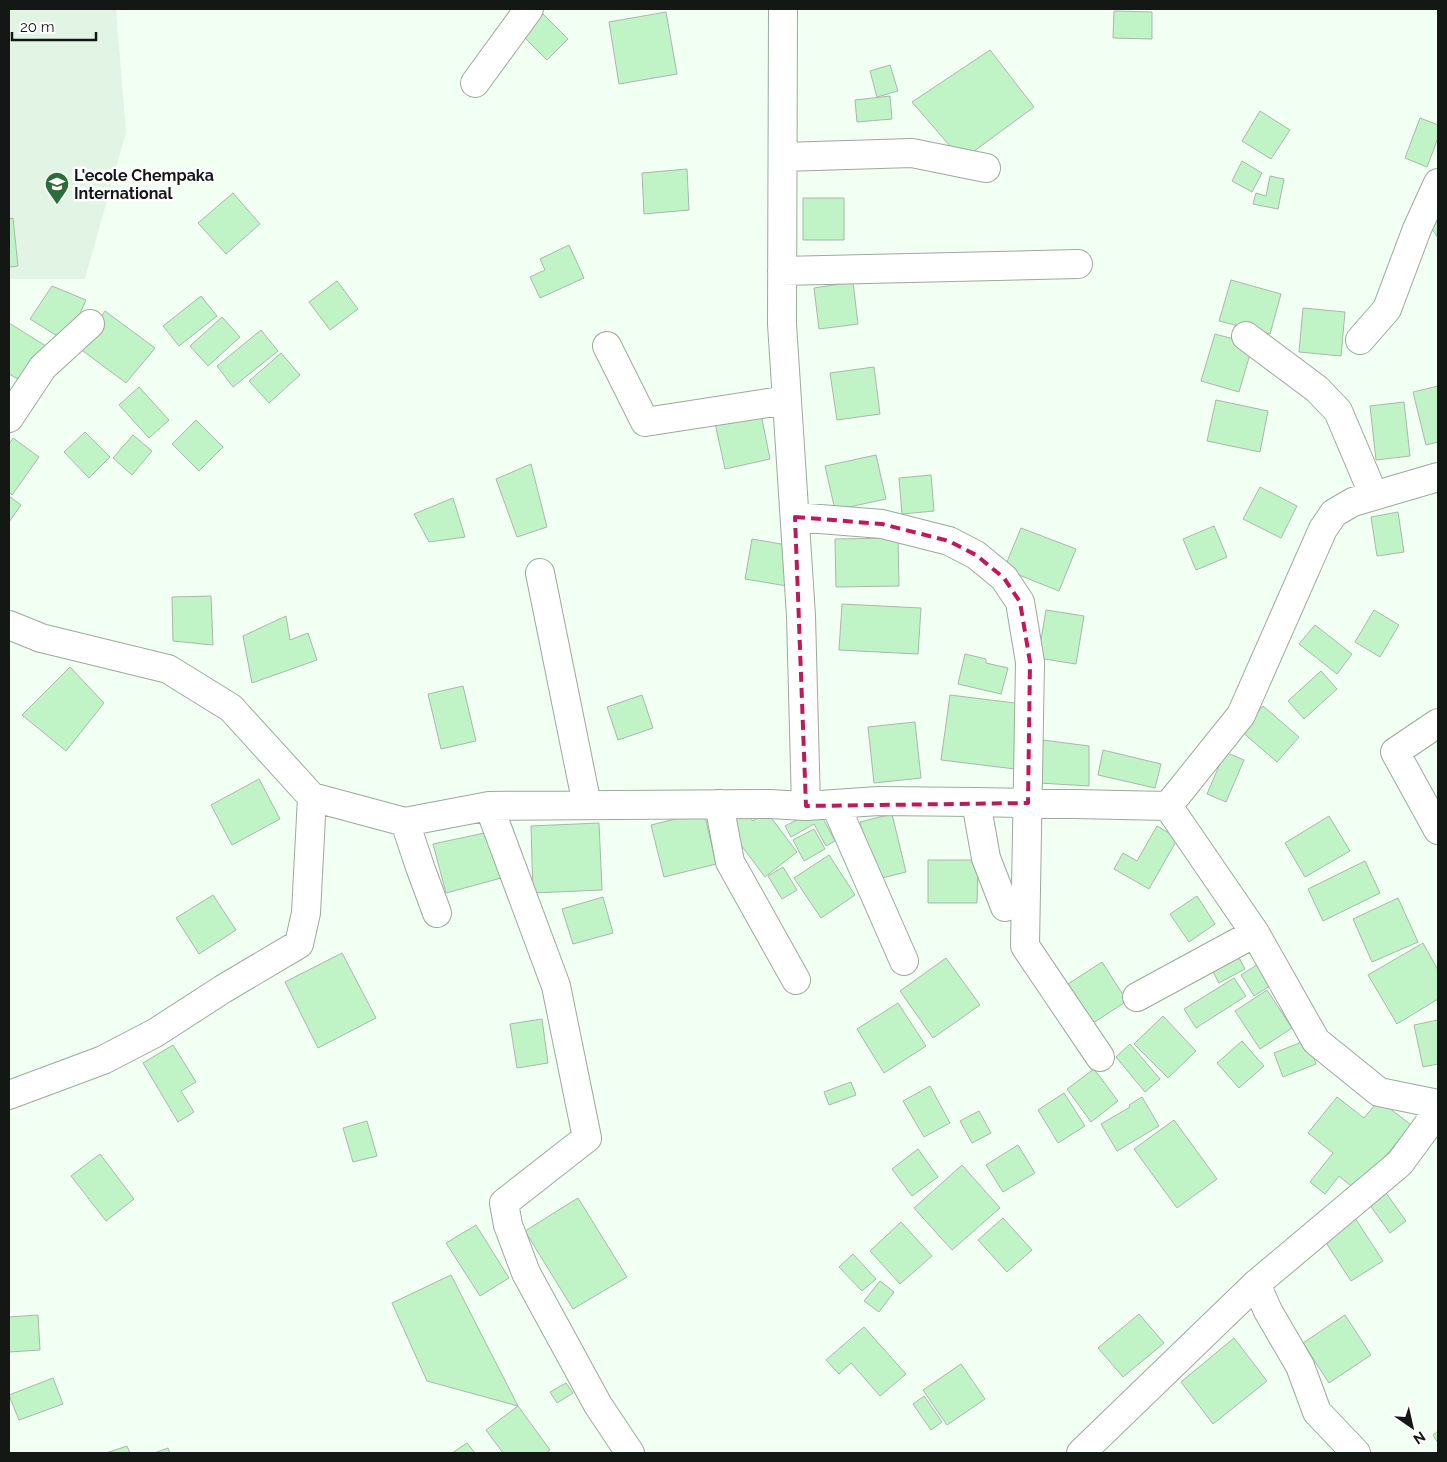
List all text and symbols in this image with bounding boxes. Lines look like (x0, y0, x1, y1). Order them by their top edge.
scale bar (12, 10, 96, 42)
text: 20 m (20, 18, 55, 36)
place label: L'ecole Chempaka International (74, 166, 214, 203)
school or university icon: L'ecole Chempaka International (44, 171, 70, 205)
north arrow (1387, 1402, 1437, 1452)
text: N (1410, 1428, 1428, 1447)

